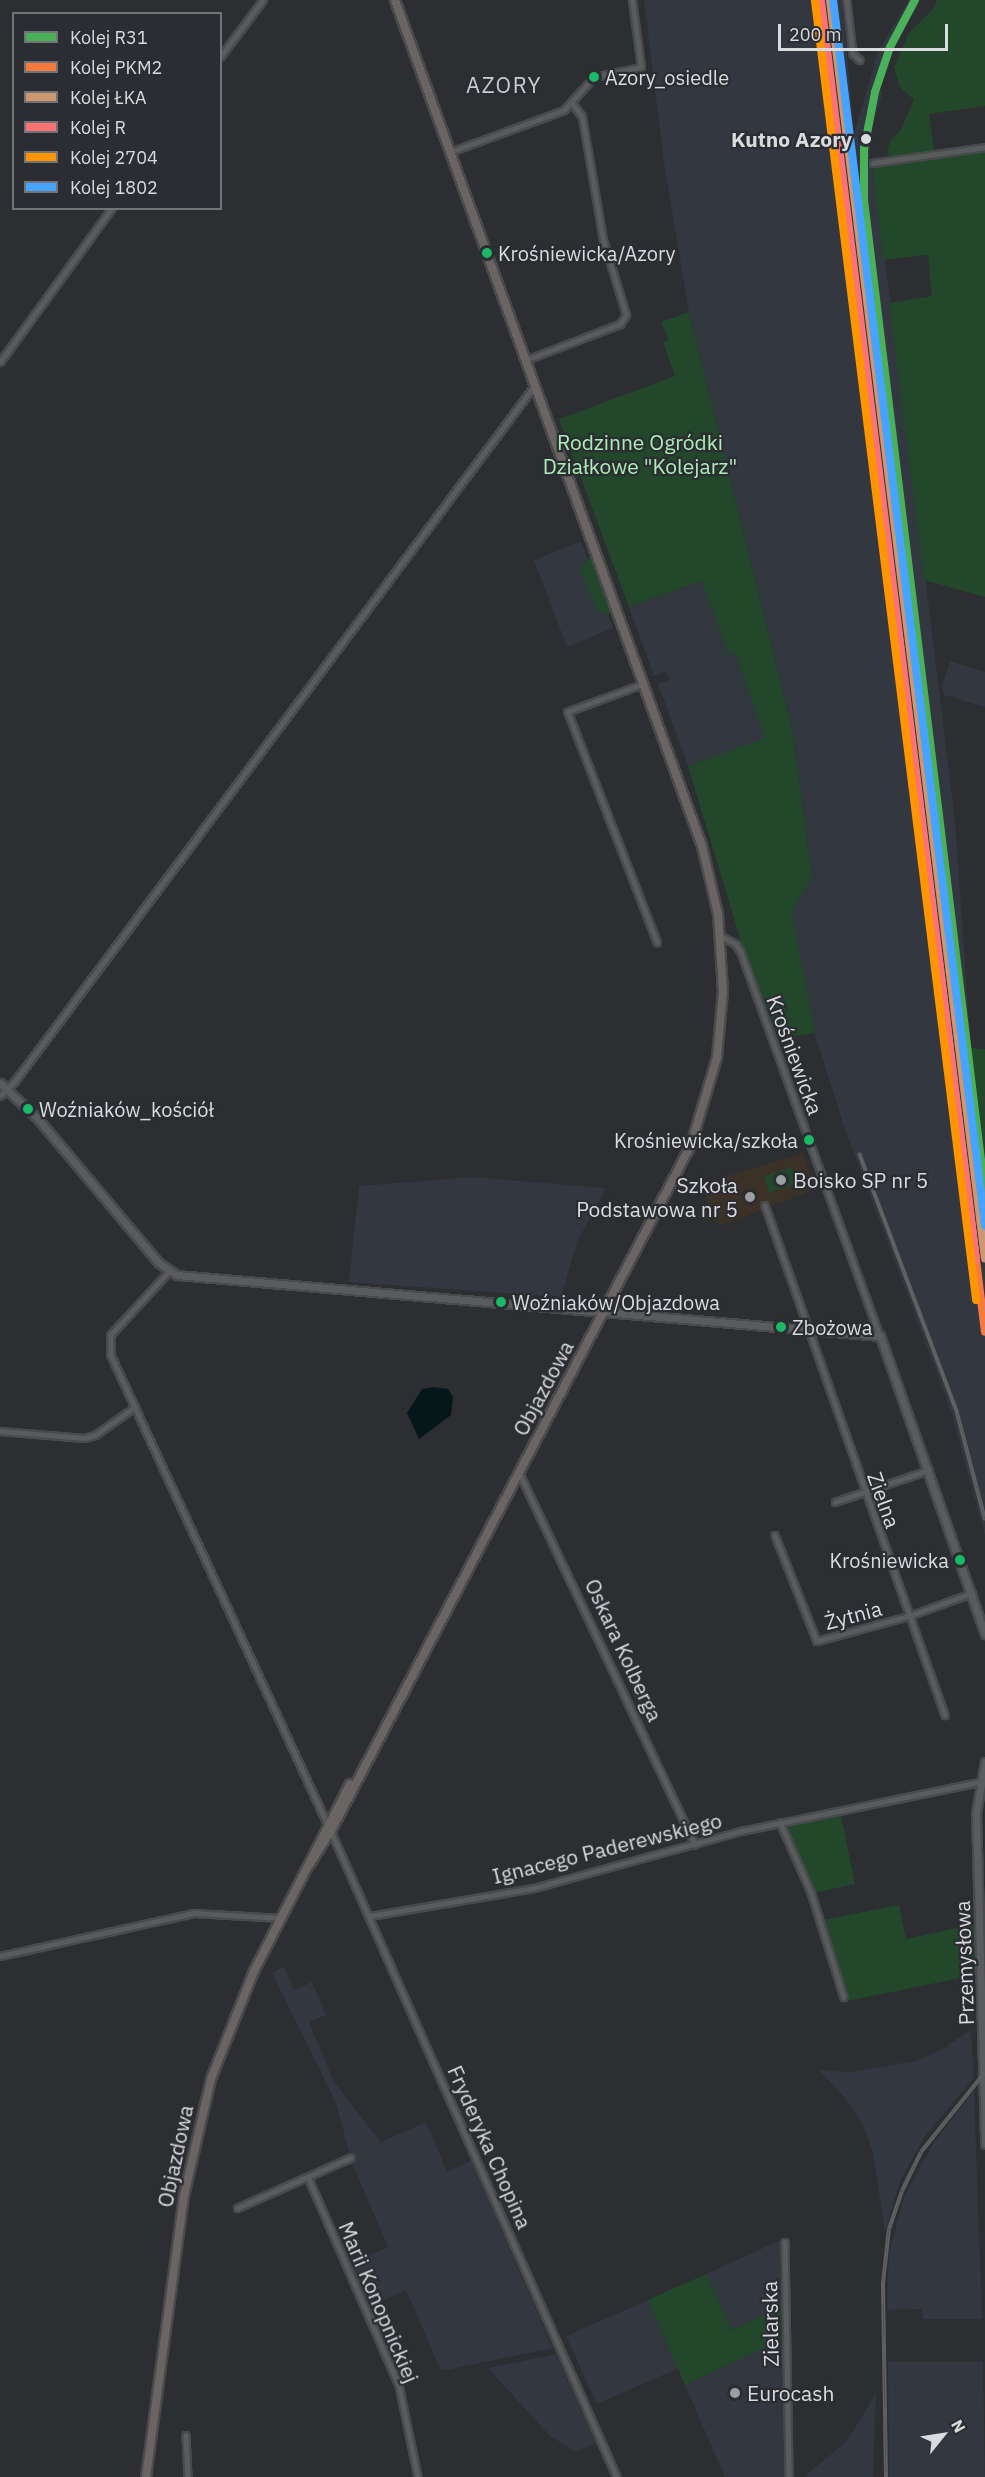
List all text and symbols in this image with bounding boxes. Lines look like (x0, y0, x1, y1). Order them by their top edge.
legend (12, 12, 222, 210)
scale bar (781, 12, 950, 50)
text: 200 m (789, 23, 841, 46)
text: Kolej R31 (70, 26, 148, 49)
text: Kolej PKM2 (70, 56, 162, 79)
place label: Azory_osiedle (605, 65, 729, 89)
marker: Azory_osiedle (588, 71, 600, 83)
district label: AZORY (466, 72, 542, 98)
text: Kolej ŁKA (70, 86, 147, 109)
text: Kolej R (70, 116, 126, 139)
place label: Kutno Azory (731, 126, 852, 152)
marker: Kutno Azory (857, 130, 875, 148)
text: Kolej 2704 (70, 146, 158, 169)
text: Kolej 1802 (70, 176, 158, 199)
place label: Krośniewicka/Azory (498, 241, 675, 265)
marker: Krośniewicka/Azory (481, 247, 493, 259)
park label: Rodzinne Ogródki Działkowe "Kolejarz" (543, 429, 737, 479)
street label: Krośniewicka (762, 992, 828, 1118)
place label: Woźniaków_kościół (39, 1097, 214, 1121)
marker: Woźniaków_kościół (22, 1103, 34, 1115)
place label: Krośniewicka/szkoła (614, 1128, 798, 1152)
marker: Krośniewicka/szkoła (803, 1134, 815, 1146)
place label: Boisko SP nr 5 (793, 1167, 928, 1193)
place label: Szkoła Podstawowa nr 5 (576, 1172, 738, 1222)
marker: Boisko SP nr 5 (774, 1173, 788, 1187)
marker: Szkoła Podstawowa nr 5 (743, 1190, 757, 1204)
place label: Woźniaków/Objazdowa (512, 1290, 720, 1314)
marker: Woźniaków/Objazdowa (495, 1296, 507, 1308)
place label: Zbożowa (792, 1315, 872, 1339)
marker: Zbożowa (775, 1321, 787, 1333)
street label: Objazdowa (507, 1336, 579, 1440)
street label: Zielna (862, 1469, 906, 1531)
place label: Krośniewicka (830, 1548, 949, 1572)
marker: Krośniewicka (954, 1554, 966, 1566)
street label: Oskara Kolberga (580, 1575, 668, 1725)
street label: Żytnia (822, 1595, 884, 1635)
street label: Ignacego Paderewskiego (490, 1807, 724, 1889)
street label: Przemysłowa (949, 1900, 979, 2026)
street label: Fryderyka Chopina (443, 2061, 537, 2233)
street label: Objazdowa (152, 2103, 198, 2209)
street label: Marii Konopnickiej (334, 2218, 424, 2386)
street label: Zielarska (757, 2281, 783, 2367)
place label: Eurocash (747, 2380, 834, 2406)
marker: Eurocash (728, 2386, 742, 2400)
north arrow (913, 2405, 973, 2465)
text: N (947, 2416, 970, 2436)

